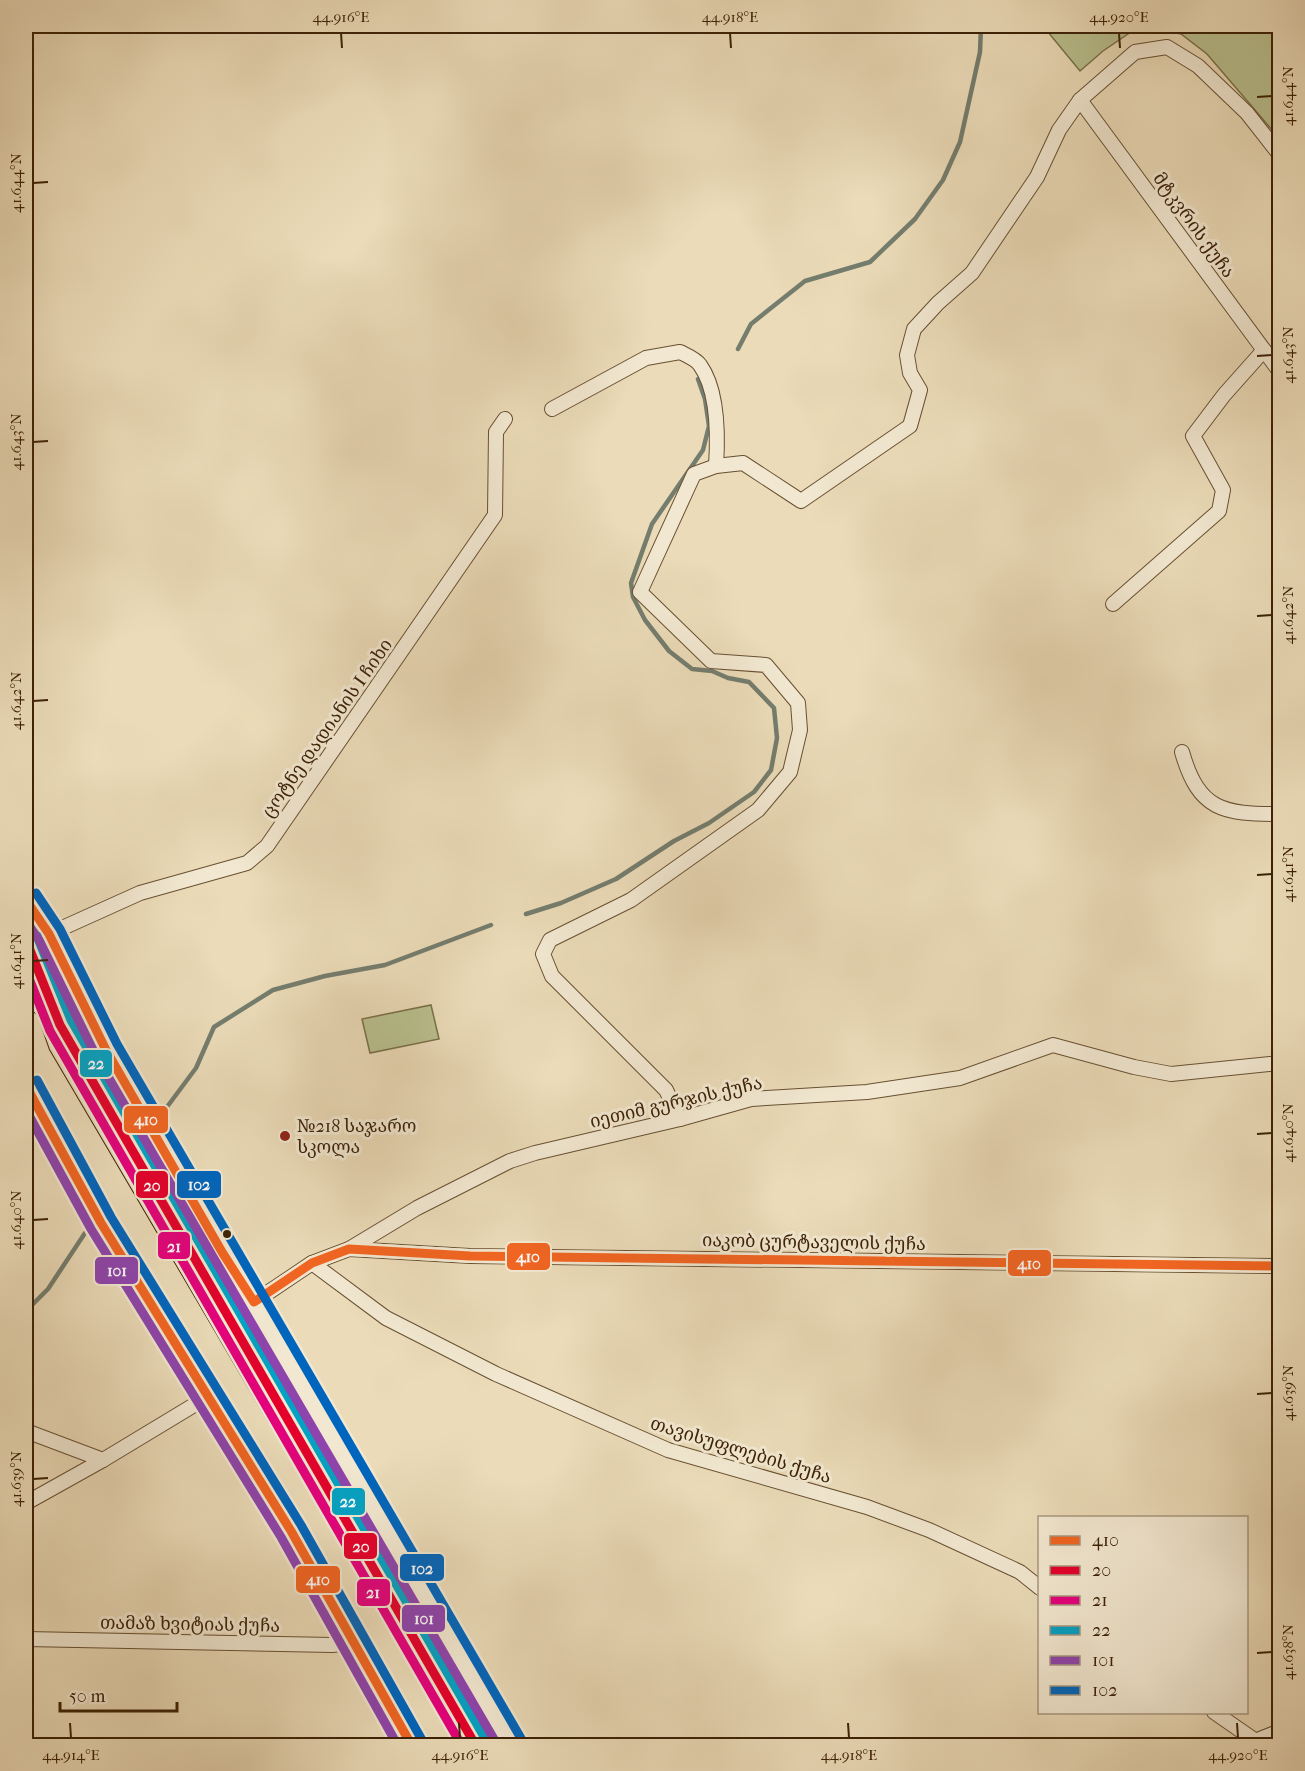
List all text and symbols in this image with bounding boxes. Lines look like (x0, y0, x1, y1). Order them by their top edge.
text: 44.916°E (313, 8, 369, 26)
text: 44.918°E (702, 8, 758, 26)
text: 44.920°E (1089, 8, 1149, 26)
text: 41.644°N (1279, 65, 1297, 126)
text: 41.644°N (7, 152, 25, 213)
street label: მტკვრის ქუჩა (1148, 169, 1239, 282)
text: 41.643°N (1279, 326, 1297, 384)
text: 41.643°N (7, 413, 25, 471)
text: 41.642°N (1279, 585, 1297, 644)
street label: ცოტნე დადიანის I ჩიხი (258, 635, 397, 822)
text: 41.642°N (7, 671, 25, 730)
text: 41.641°N (1279, 845, 1297, 902)
text: 41.641°N (7, 932, 25, 989)
line badge: 22 (79, 1049, 113, 1078)
text: 22 (88, 1054, 104, 1073)
street label: იეთიმ გურჯის ქუჩა (588, 1072, 764, 1133)
text: 41.640°N (1279, 1103, 1297, 1163)
line badge: 410 (123, 1105, 169, 1134)
text: 410 (133, 1110, 158, 1130)
place label: №218 საჯარო სკოლა (297, 1116, 417, 1158)
marker: №218 საჯარო სკოლა (278, 1129, 292, 1143)
line badge: 20 (135, 1170, 169, 1199)
line badge: 102 (176, 1170, 222, 1199)
text: 102 (188, 1175, 210, 1194)
text: 20 (143, 1176, 161, 1195)
text: 41.640°N (7, 1190, 25, 1250)
unlabelled marker (221, 1228, 233, 1240)
street label: იაკობ ცურტაველის ქუჩა (702, 1230, 926, 1255)
line badge: 21 (157, 1231, 191, 1260)
text: 21 (167, 1237, 181, 1256)
line badge: 410 (506, 1242, 551, 1271)
text: 410 (515, 1247, 540, 1267)
line badge: 410 (1007, 1249, 1052, 1277)
text: 410 (1016, 1254, 1041, 1274)
line badge: 101 (94, 1256, 139, 1285)
text: 101 (107, 1261, 127, 1280)
text: 41.639°N (1279, 1364, 1297, 1421)
street label: თავისუფლების ქუჩა (648, 1413, 834, 1488)
text: 41.639°N (7, 1450, 25, 1507)
line badge: 22 (331, 1487, 366, 1516)
text: 22 (340, 1492, 356, 1511)
legend (1038, 1516, 1248, 1714)
text: 410 (1092, 1530, 1119, 1551)
line badge: 20 (343, 1532, 378, 1560)
text: 20 (352, 1537, 370, 1556)
line badge: 102 (399, 1553, 445, 1582)
text: 102 (411, 1559, 433, 1578)
text: 20 (1092, 1560, 1111, 1581)
line badge: 410 (295, 1565, 341, 1594)
text: 410 (305, 1570, 330, 1590)
line badge: 21 (356, 1578, 391, 1607)
text: 21 (366, 1583, 380, 1602)
text: 21 (1092, 1590, 1108, 1611)
line badge: 101 (401, 1604, 446, 1633)
text: 101 (414, 1609, 434, 1628)
street label: თამაზ ხვიტიას ქუჩა (100, 1612, 280, 1637)
text: 22 (1092, 1620, 1111, 1641)
text: 41.638°N (1279, 1624, 1297, 1680)
text: 101 (1092, 1650, 1115, 1671)
scale bar (60, 1675, 177, 1713)
text: 102 (1092, 1680, 1118, 1701)
text: 50 m (69, 1686, 106, 1707)
text: 44.914°E (42, 1746, 100, 1764)
text: 44.916°E (432, 1746, 488, 1764)
text: 44.918°E (821, 1746, 877, 1764)
text: 44.920°E (1208, 1746, 1268, 1764)

